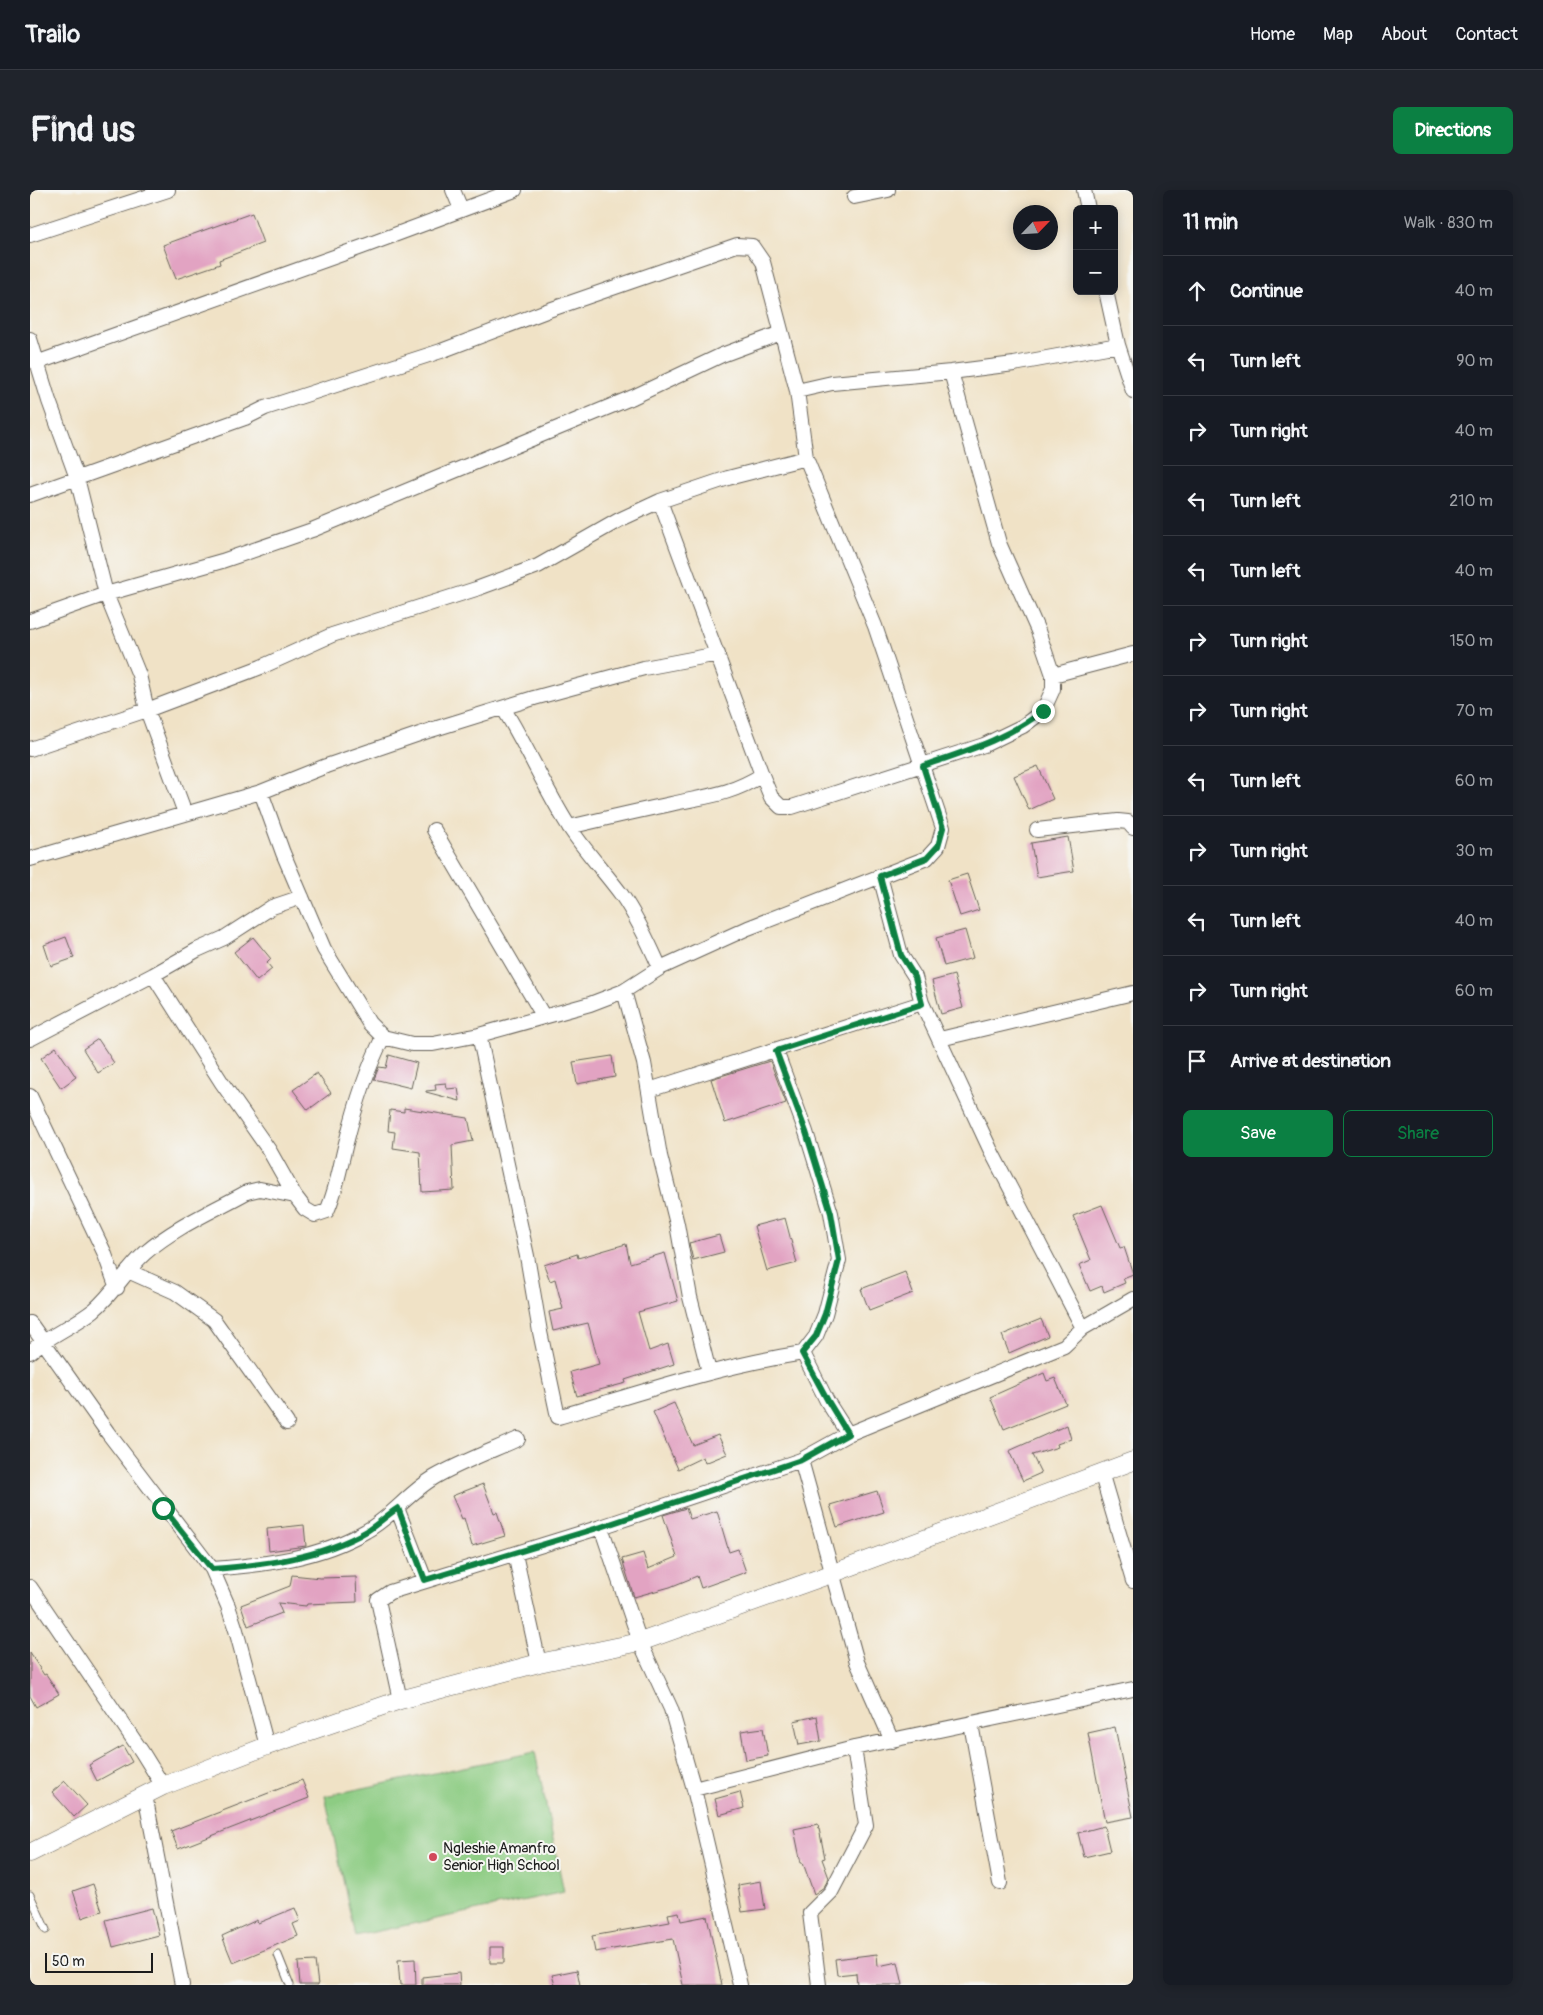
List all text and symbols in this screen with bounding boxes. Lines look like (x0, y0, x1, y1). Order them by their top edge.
text: Trailo (25, 20, 80, 49)
text: Home (1250, 23, 1295, 46)
text: Map (1323, 23, 1353, 46)
text: About (1381, 23, 1427, 46)
text: Contact (1455, 23, 1518, 46)
button: Directions (1393, 107, 1513, 154)
text: Find us (30, 108, 135, 152)
north arrow (1013, 205, 1058, 250)
map controls (1073, 205, 1118, 295)
button: + (1073, 205, 1118, 250)
text: 11 min (1183, 209, 1238, 236)
text: Walk · 830 m (1404, 213, 1493, 233)
button: − (1073, 250, 1118, 295)
icon: ahead (1183, 277, 1211, 305)
text: Continue (1230, 279, 1303, 303)
text: 40 m (1455, 281, 1493, 301)
icon: left (1183, 347, 1211, 375)
text: Turn left (1230, 349, 1300, 373)
text: 90 m (1456, 351, 1493, 371)
icon: right (1183, 417, 1211, 445)
text: Turn right (1230, 419, 1308, 443)
text: 40 m (1455, 421, 1493, 441)
icon: left (1183, 487, 1211, 515)
text: Turn left (1230, 489, 1300, 513)
text: 210 m (1449, 491, 1493, 511)
icon: left (1183, 557, 1211, 585)
text: Turn left (1230, 559, 1300, 583)
text: 40 m (1455, 561, 1493, 581)
icon: right (1183, 627, 1211, 655)
text: Turn right (1230, 629, 1308, 653)
text: 150 m (1449, 631, 1493, 651)
icon: right (1183, 697, 1211, 725)
text: Turn right (1230, 699, 1308, 723)
route end (1032, 700, 1055, 723)
text: 70 m (1456, 701, 1493, 721)
icon: left (1183, 767, 1211, 795)
text: Turn left (1230, 769, 1300, 793)
text: 60 m (1455, 771, 1493, 791)
icon: right (1183, 837, 1211, 865)
text: Turn right (1230, 839, 1308, 863)
text: 30 m (1455, 841, 1493, 861)
icon: left (1183, 907, 1211, 935)
text: Turn left (1230, 909, 1300, 933)
text: 40 m (1455, 911, 1493, 931)
icon: right (1183, 977, 1211, 1005)
text: Turn right (1230, 979, 1308, 1003)
text: 60 m (1455, 981, 1493, 1001)
icon: arrive (1183, 1047, 1211, 1075)
text: Arrive at destination (1230, 1049, 1391, 1073)
button: Save (1183, 1110, 1333, 1157)
button: Share (1343, 1110, 1493, 1157)
route start (152, 1497, 175, 1520)
place label: Ngleshie Amanfro Senior High School (443, 1839, 560, 1875)
marker: Ngleshie Amanfro Senior High School (427, 1851, 439, 1863)
scale bar (45, 1950, 152, 1973)
text: 50 m (52, 1953, 85, 1970)

